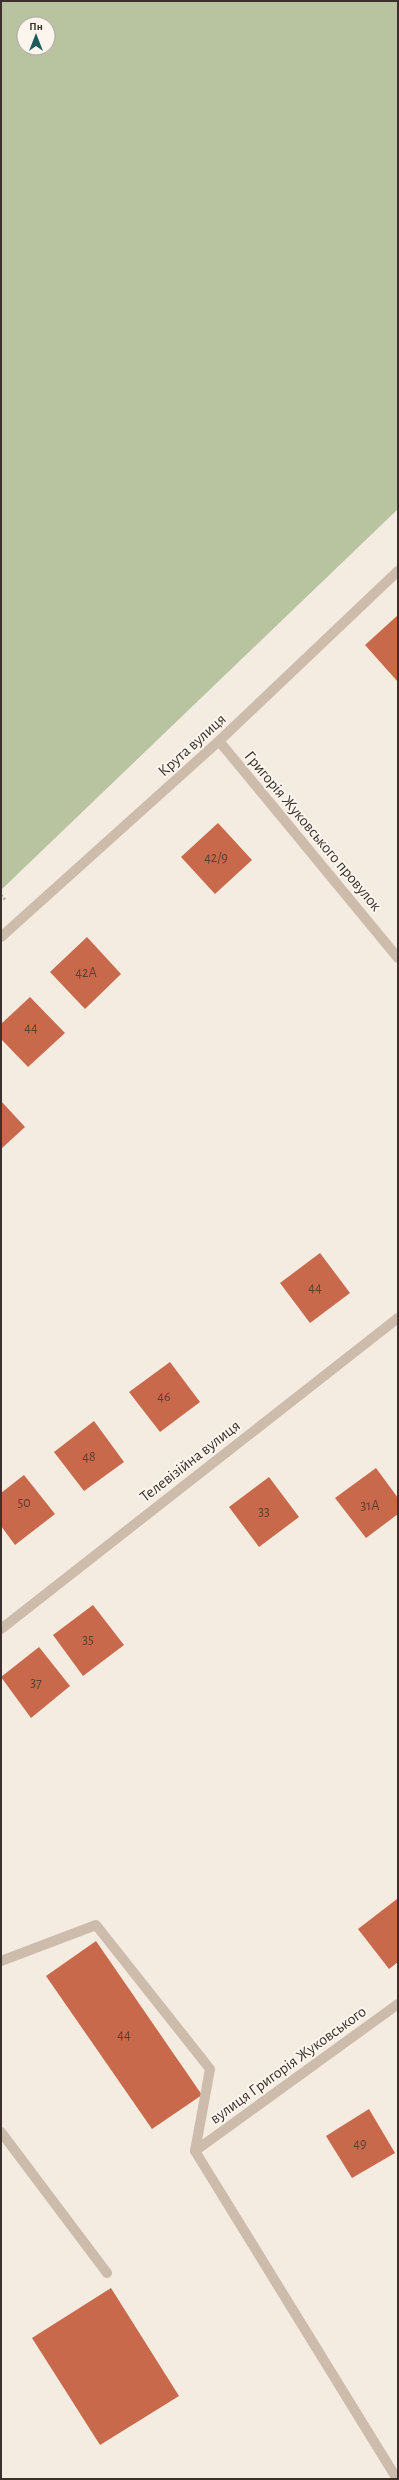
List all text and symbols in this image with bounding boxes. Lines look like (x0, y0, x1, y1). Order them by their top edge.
north arrow (16, 16, 56, 56)
text: Пн (29, 21, 43, 32)
street label: Крута вулиця (155, 711, 230, 780)
street label: Григорія Жуковського провулок (241, 748, 385, 915)
house number: 42/9 (204, 851, 228, 865)
house number: 42А (75, 966, 97, 980)
house number: 44 (24, 1021, 38, 1035)
house number: 44 (308, 1281, 322, 1295)
house number: 46 (157, 1390, 171, 1404)
street label: Телевізійна вулиця (137, 1417, 244, 1506)
house number: 48 (82, 1450, 96, 1464)
house number: 50 (17, 1496, 31, 1510)
house number: 31А (361, 1499, 379, 1513)
house number: 33 (258, 1505, 270, 1519)
house number: 35 (82, 1633, 94, 1647)
house number: 37 (30, 1676, 42, 1690)
street label: вулиця Григорія Жуковського (207, 2003, 370, 2128)
house number: 44 (117, 2028, 131, 2042)
house number: 49 (353, 2137, 367, 2151)

